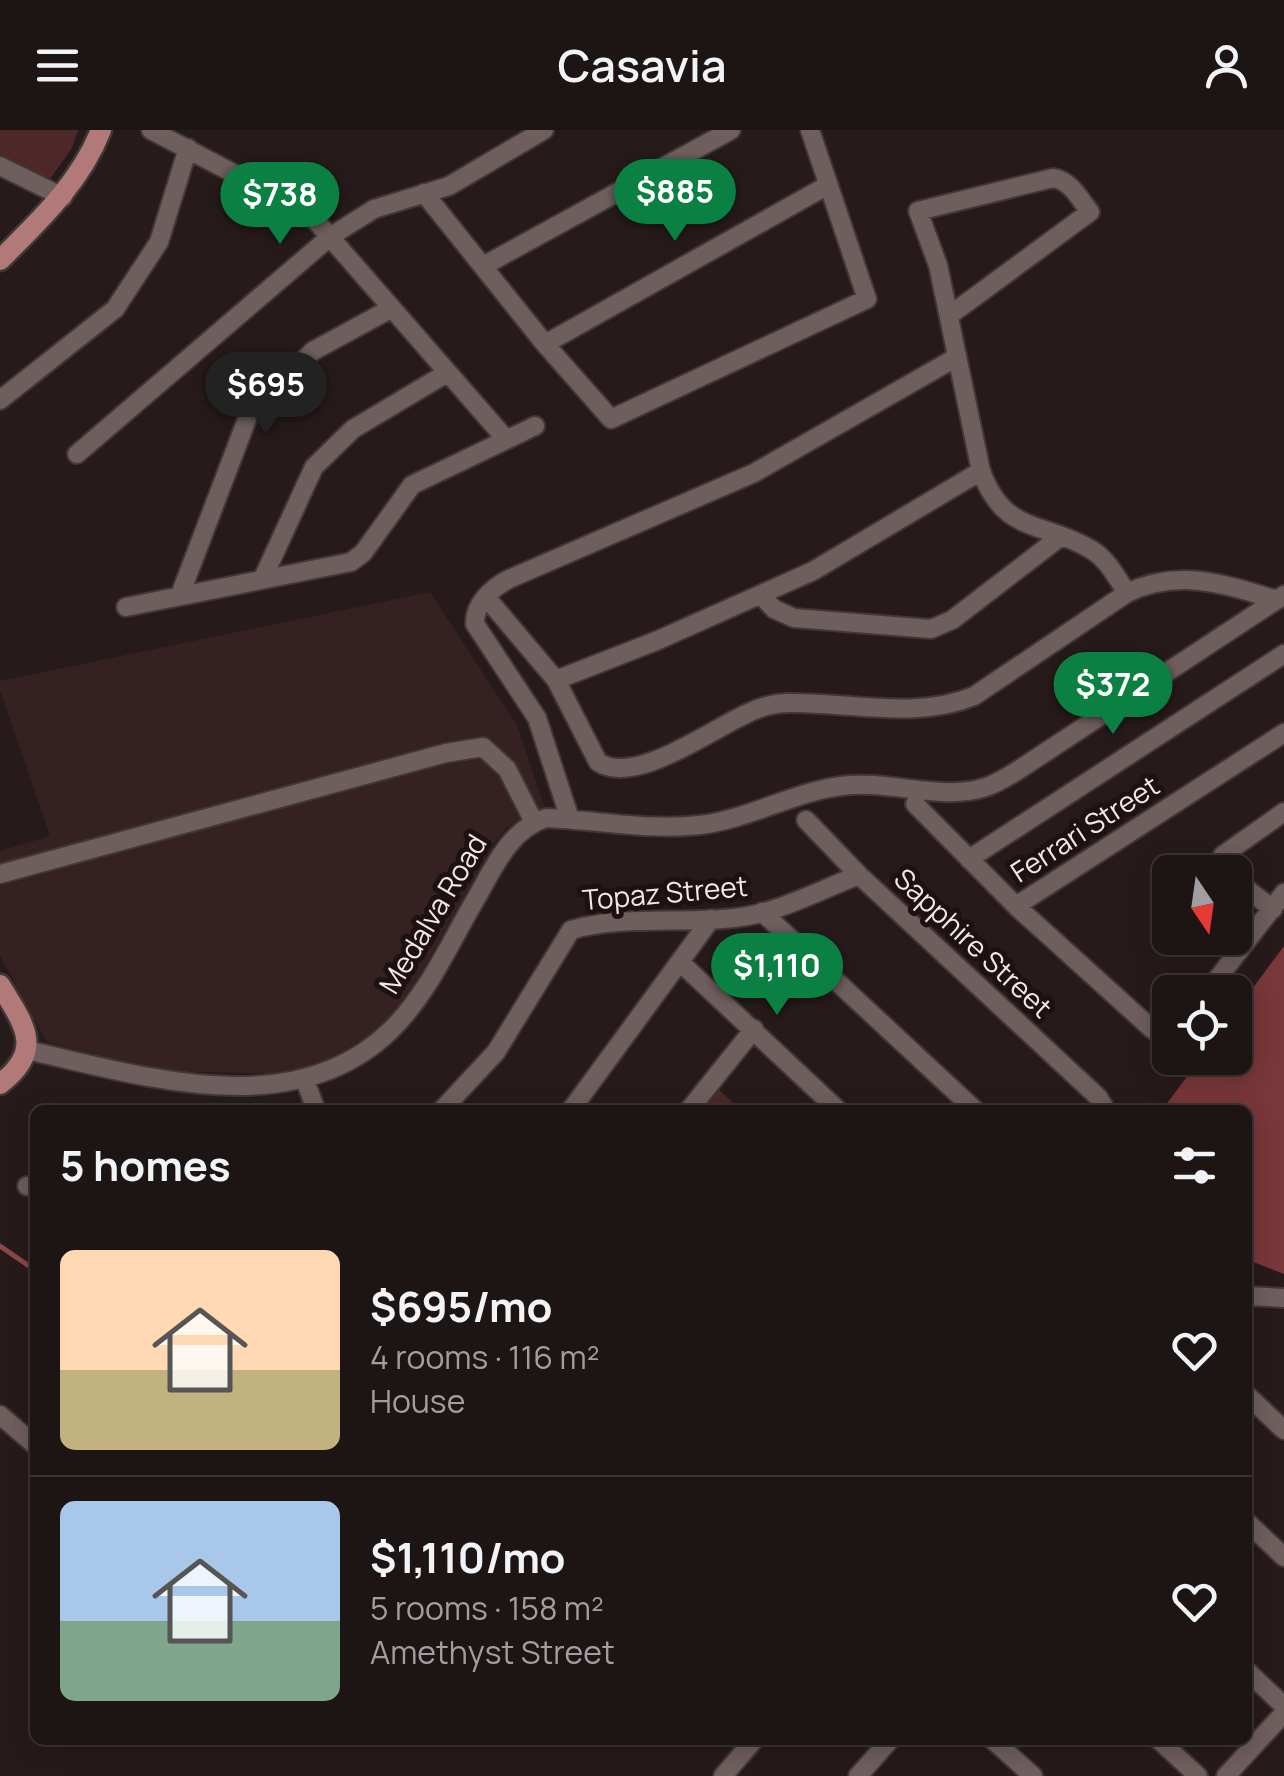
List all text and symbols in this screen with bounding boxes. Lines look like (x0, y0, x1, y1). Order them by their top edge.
text: Casavia (557, 34, 727, 96)
icon: menu (30, 38, 85, 93)
icon: person (1199, 38, 1254, 93)
pin: $885 (616, 159, 734, 244)
pin: $738 (221, 162, 339, 247)
text: $885 (636, 169, 714, 213)
text: $738 (242, 172, 318, 216)
pin: $695 (207, 352, 325, 437)
text: $695 (227, 362, 305, 406)
pin: $372 (1054, 652, 1172, 737)
text: $372 (1076, 662, 1150, 706)
street label: Ferrari Street (1003, 766, 1166, 890)
street label: Medalva Road (370, 827, 495, 1000)
north arrow (1152, 855, 1252, 955)
map controls (1152, 855, 1252, 1075)
street label: Sapphire Street (886, 859, 1061, 1025)
street label: Topaz Street (581, 866, 749, 918)
pin: $1,110 (696, 933, 858, 1018)
text: $1,110 (733, 943, 821, 987)
button: locate (1152, 975, 1252, 1075)
text: 5 homes (60, 1136, 231, 1194)
icon: filters (1167, 1138, 1222, 1193)
text: $695/mo (370, 1277, 552, 1335)
icon: home (140, 1290, 260, 1410)
icon: heart (1167, 1323, 1222, 1378)
text: 4 rooms · 116 m² (370, 1335, 599, 1379)
text: House (370, 1379, 465, 1423)
text: $1,110/mo (370, 1528, 566, 1586)
icon: home (140, 1541, 260, 1661)
icon: heart (1167, 1574, 1222, 1629)
text: 5 rooms · 158 m² (370, 1586, 604, 1630)
text: Amethyst Street (370, 1630, 615, 1674)

